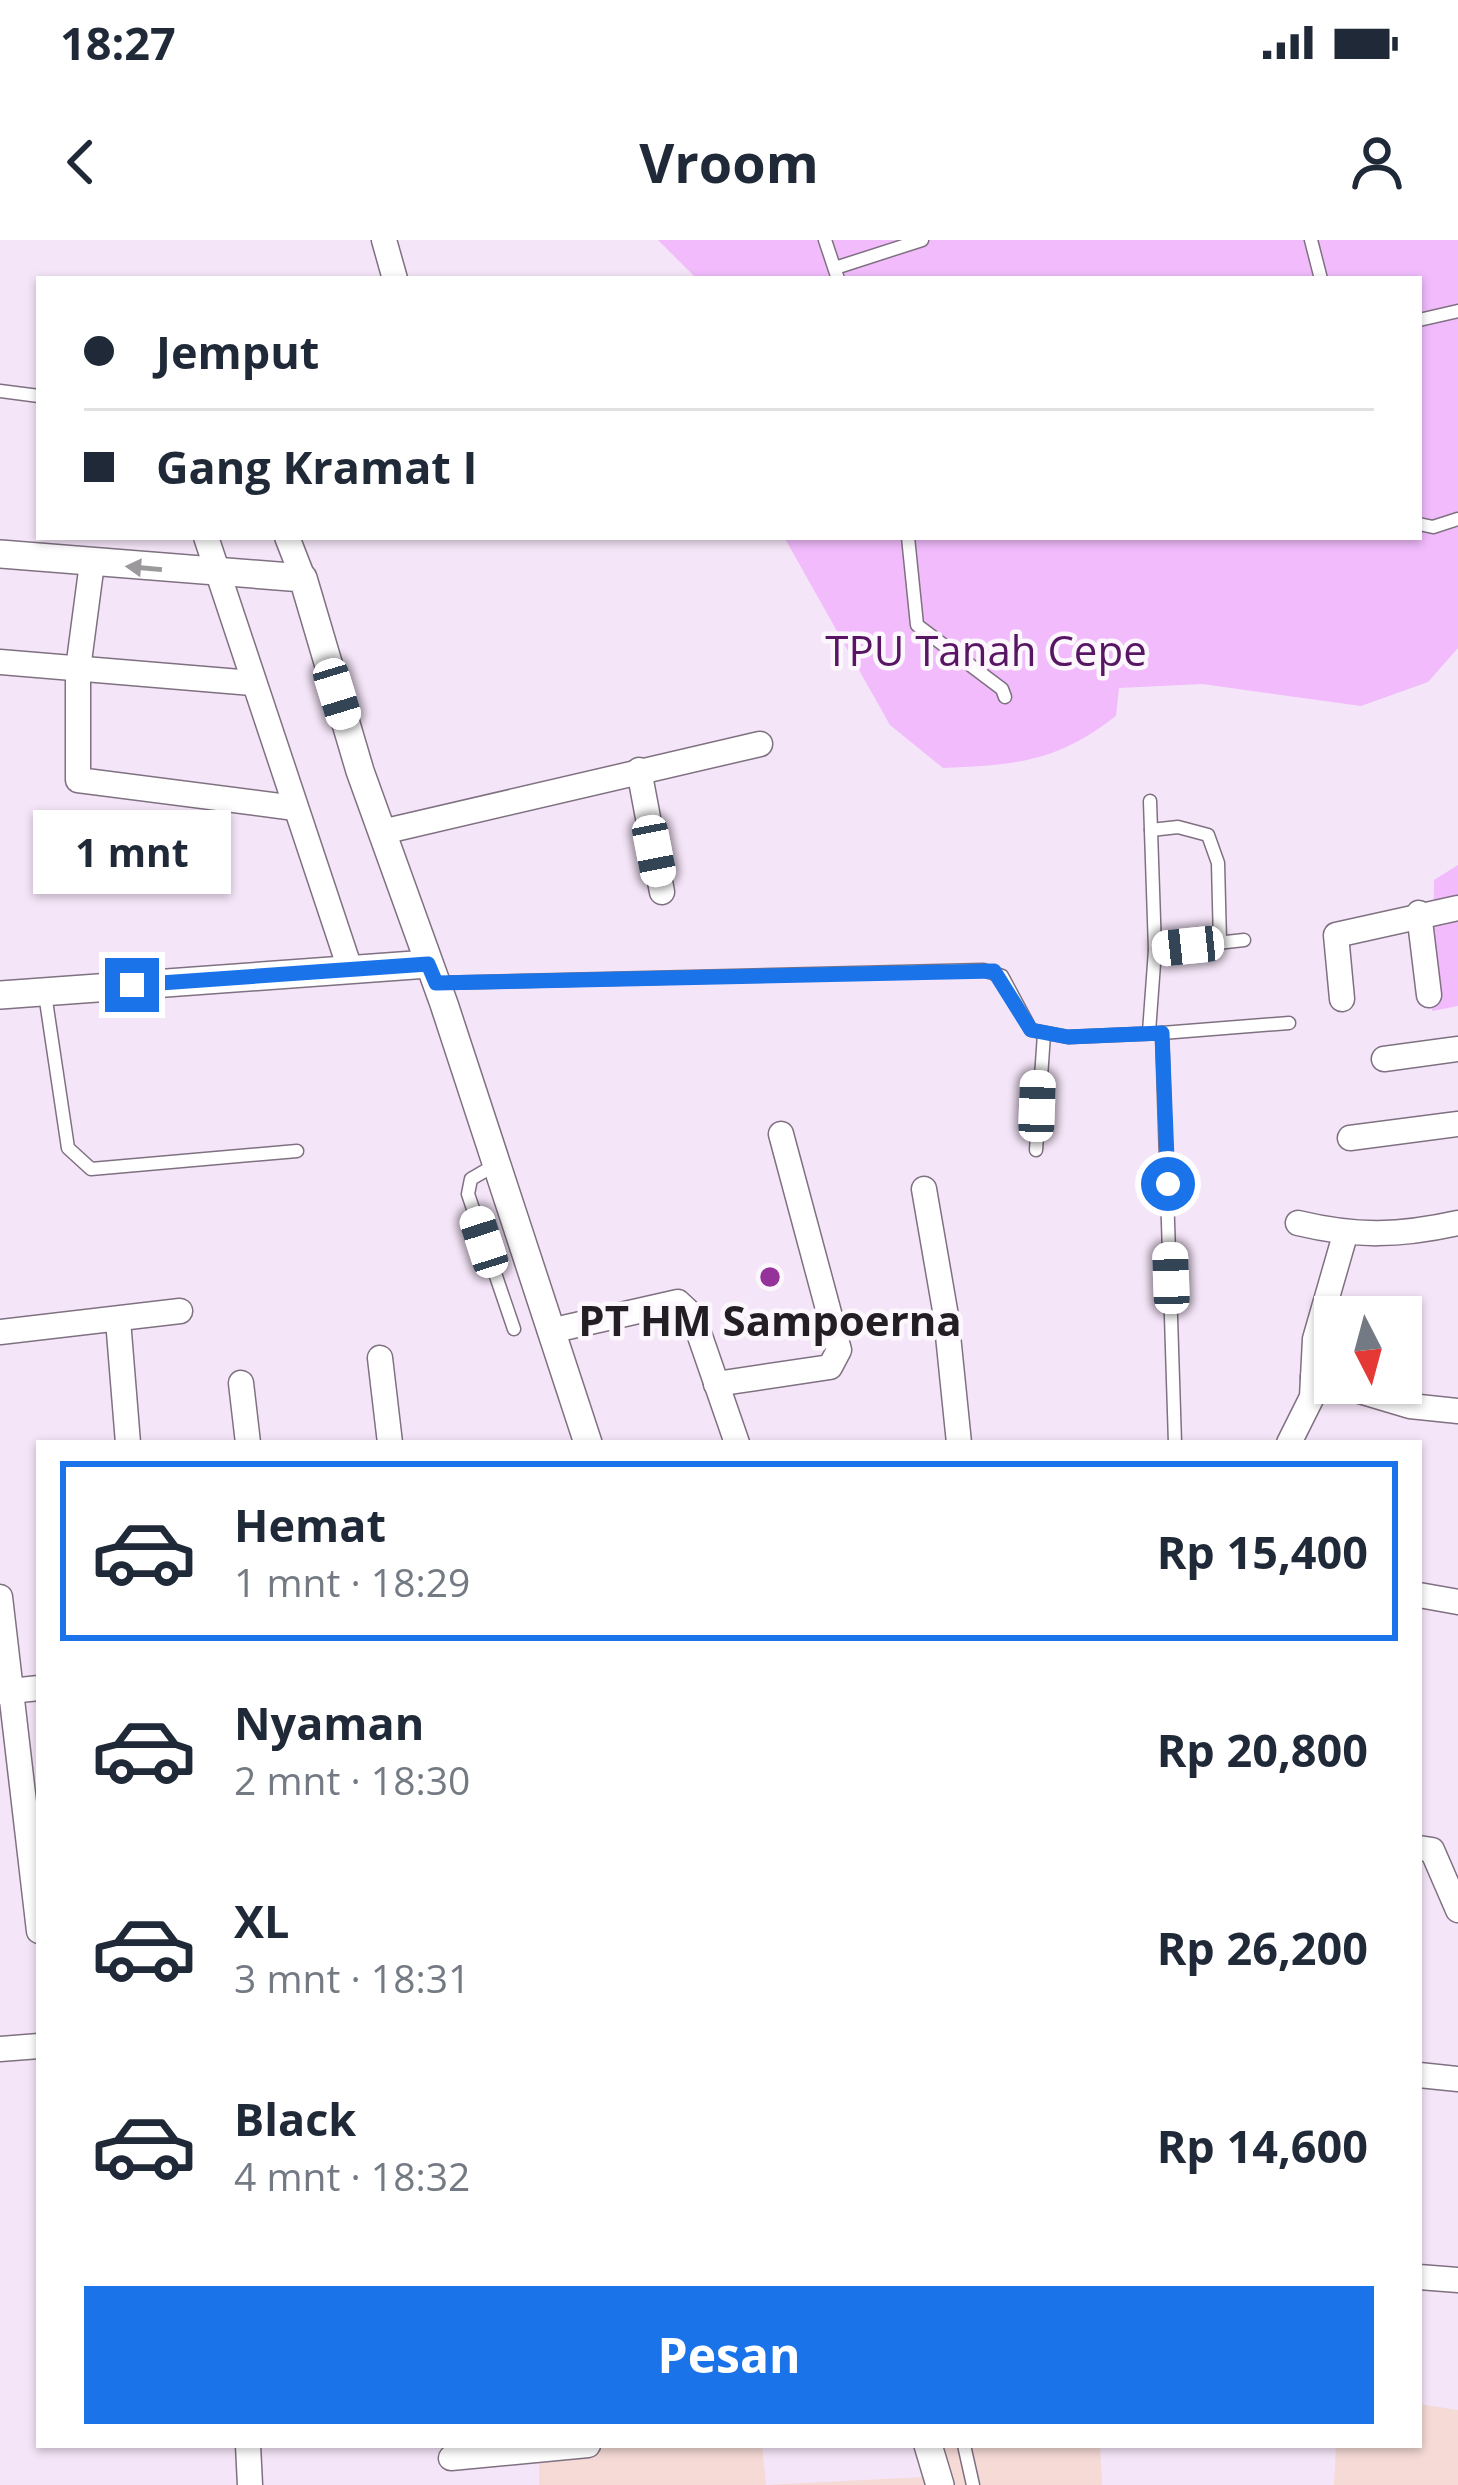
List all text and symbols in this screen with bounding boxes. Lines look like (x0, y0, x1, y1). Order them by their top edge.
text: 18:27 (60, 12, 176, 73)
text: Vroom (639, 125, 819, 199)
icon: back (48, 129, 114, 195)
icon: person (1344, 129, 1410, 195)
text: Jemput (156, 321, 319, 382)
text: Gang Kramat I (156, 436, 477, 497)
one-way arrow (125, 558, 162, 577)
park label: TPU Tanah Cepe (825, 621, 1147, 678)
car (309, 654, 365, 734)
callout: 1 mnt (33, 811, 231, 895)
car (629, 812, 679, 890)
text: 1 mnt (75, 825, 189, 878)
car (1150, 924, 1226, 968)
route end (105, 958, 159, 1012)
car (1018, 1069, 1056, 1143)
route start (1141, 1157, 1195, 1211)
car (456, 1202, 512, 1282)
car (1152, 1241, 1190, 1315)
marker: PT HM Sampoerna (757, 1264, 783, 1290)
place label: PT HM Sampoerna (578, 1291, 962, 1348)
north arrow (1314, 1296, 1422, 1404)
map controls (1314, 1296, 1422, 1404)
text: Hemat (234, 1494, 386, 1555)
icon: car (90, 1497, 198, 1605)
text: Rp 15,400 (1157, 1521, 1368, 1582)
text: 1 mnt · 18:29 (234, 1555, 470, 1608)
text: Nyaman (234, 1692, 424, 1753)
icon: car (90, 1695, 198, 1803)
text: Rp 20,800 (1157, 1719, 1368, 1780)
text: 2 mnt · 18:30 (234, 1753, 470, 1806)
text: XL (234, 1890, 289, 1951)
icon: car (90, 1893, 198, 2001)
text: Rp 26,200 (1157, 1917, 1368, 1978)
text: 3 mnt · 18:31 (234, 1951, 470, 2004)
text: Black (234, 2088, 356, 2149)
icon: car (90, 2091, 198, 2199)
text: Rp 14,600 (1157, 2115, 1368, 2176)
text: 4 mnt · 18:32 (234, 2149, 470, 2202)
button: Pesan (84, 2286, 1374, 2424)

